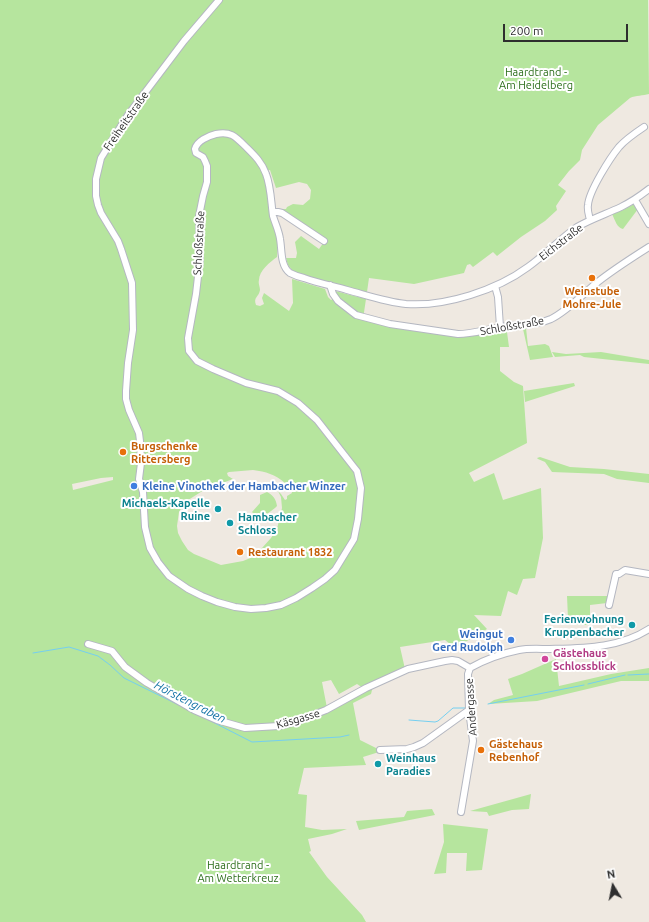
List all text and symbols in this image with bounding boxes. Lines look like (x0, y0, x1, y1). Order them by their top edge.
scale bar (505, 16, 630, 42)
text: 200 m (510, 24, 543, 37)
park label: Haardtrand - Am Heidelberg (499, 65, 573, 91)
street label: Freiheitstraße (101, 89, 151, 153)
street label: Schloßstraße (191, 210, 207, 276)
street label: Eichstraße (537, 221, 585, 263)
marker: Weinstube Mohre-Jule (587, 273, 597, 283)
place label: Weinstube Mohre-Jule (563, 284, 621, 310)
street label: Schloßstraße (479, 314, 545, 338)
place label: Burgschenke Rittersberg (131, 439, 198, 465)
marker: Burgschenke Rittersberg (118, 447, 128, 457)
place label: Kleine Vinothek der Hambacher Winzer (142, 479, 346, 493)
marker: Kleine Vinothek der Hambacher Winzer (129, 481, 139, 491)
place label: Michaels-Kapelle Ruine (122, 496, 210, 522)
marker: Michaels-Kapelle Ruine (213, 504, 223, 514)
place label: Hambacher Schloss (238, 510, 297, 536)
marker: Hambacher Schloss (225, 518, 235, 528)
place label: Restaurant 1832 (248, 545, 333, 559)
marker: Restaurant 1832 (235, 547, 245, 557)
place label: Ferienwohnung Kruppenbacher (544, 612, 624, 638)
marker: Ferienwohnung Kruppenbacher (627, 620, 637, 630)
place label: Weingut Gerd Rudolph (432, 627, 503, 653)
marker: Weingut Gerd Rudolph (506, 635, 516, 645)
place label: Gästehaus Schlossblick (553, 646, 616, 672)
marker: Gästehaus Schlossblick (540, 654, 550, 664)
water label: Hörstengraben (152, 678, 228, 726)
street label: Andergasse (462, 678, 480, 736)
street label: Käsgasse (275, 706, 321, 732)
place label: Gästehaus Rebenhof (489, 737, 543, 763)
marker: Gästehaus Rebenhof (476, 745, 486, 755)
place label: Weinhaus Paradies (386, 751, 436, 777)
marker: Weinhaus Paradies (373, 759, 383, 769)
park label: Haardtrand - Am Wetterkreuz (197, 858, 279, 884)
north arrow (593, 866, 633, 906)
text: N (606, 868, 616, 881)

